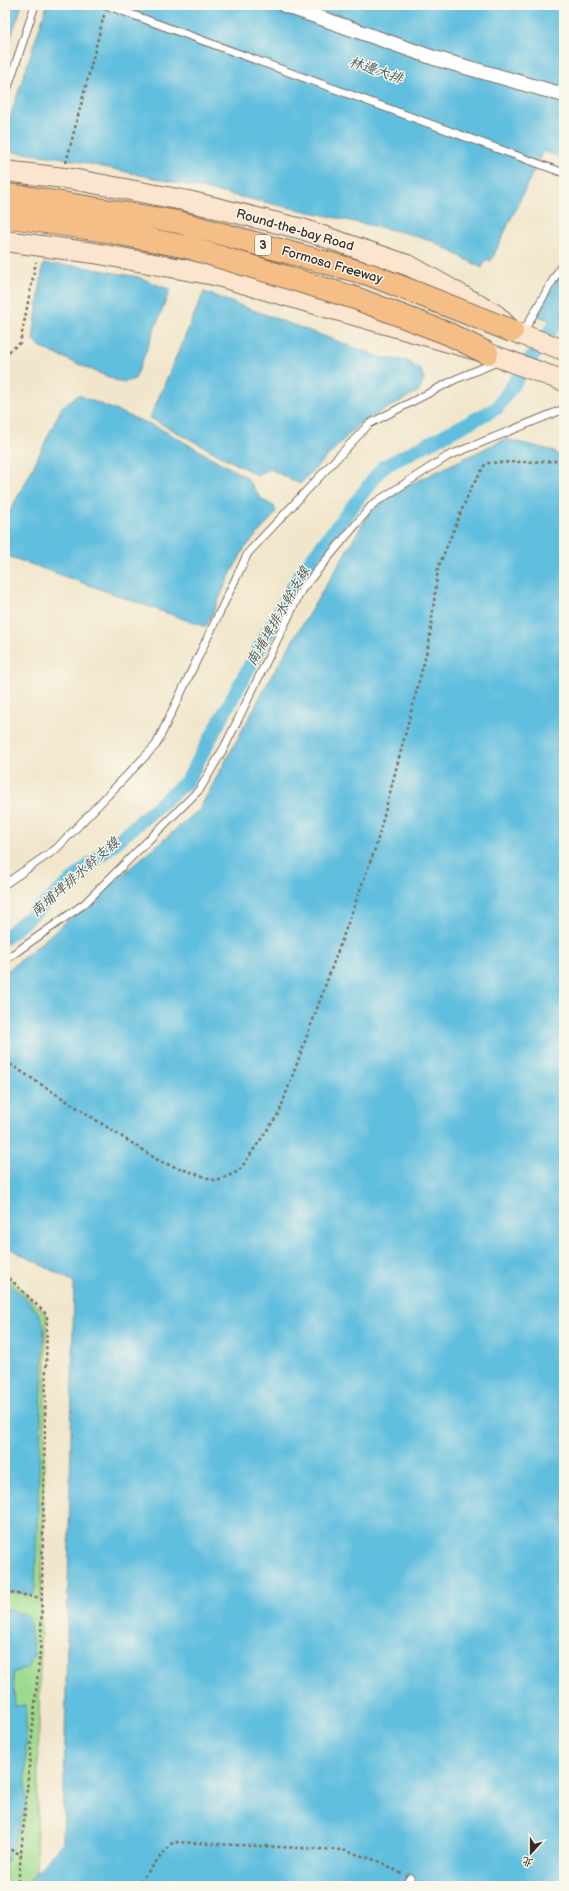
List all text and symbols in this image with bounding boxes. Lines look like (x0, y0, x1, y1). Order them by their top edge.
water label: 林邊大排 (347, 53, 407, 88)
street label: Round-the-bay Road (234, 206, 356, 254)
road number: 3 (255, 235, 271, 255)
street label: Formosa Freeway (280, 243, 384, 287)
water label: 南埔埤排水幹支線 (243, 562, 314, 669)
water label: 南埔埤排水幹支線 (27, 833, 124, 920)
north arrow (511, 1833, 551, 1873)
text: 北 (520, 1854, 535, 1870)

